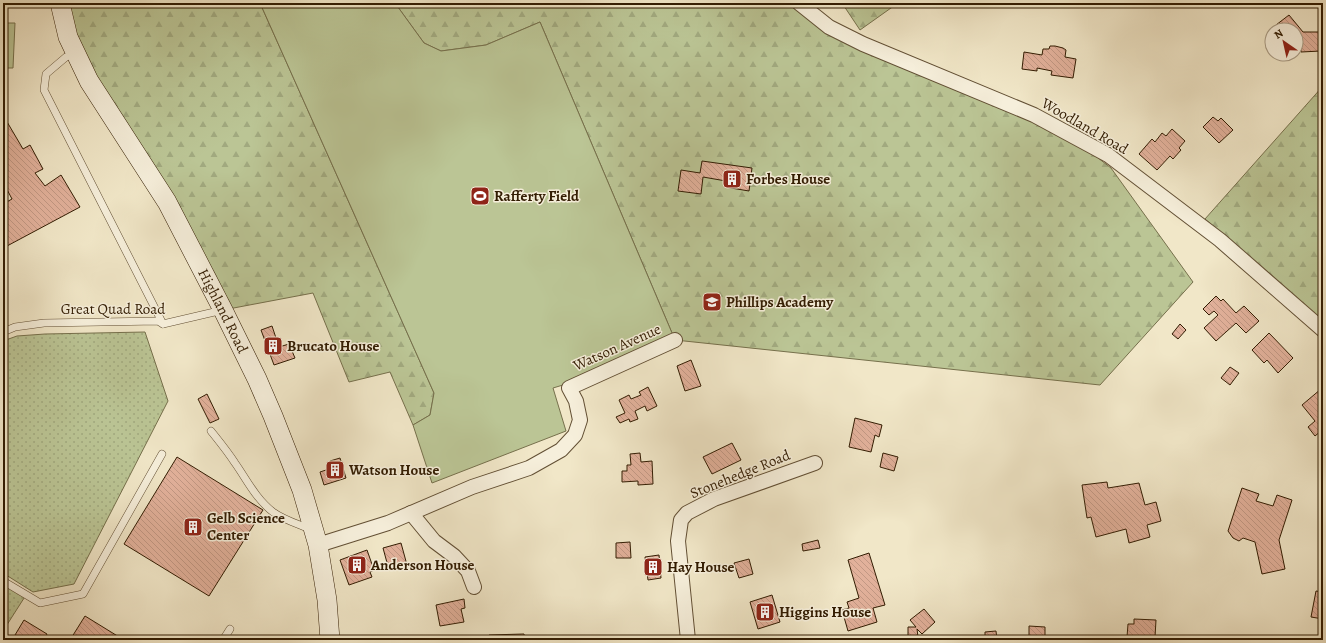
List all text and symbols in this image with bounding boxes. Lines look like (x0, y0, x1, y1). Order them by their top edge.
north arrow (1264, 22, 1304, 62)
text: N (1271, 26, 1286, 43)
street label: Woodland Road (1037, 93, 1133, 159)
building icon: Forbes House (721, 168, 743, 190)
place label: Forbes House (746, 169, 830, 189)
sports icon: Rafferty Field (469, 185, 491, 207)
place label: Rafferty Field (494, 186, 580, 206)
street label: Highland Road (193, 265, 253, 357)
school or university icon: Phillips Academy (701, 291, 723, 313)
place label: Phillips Academy (726, 292, 834, 312)
street label: Great Quad Road (61, 299, 166, 319)
street label: Watson Avenue (569, 319, 664, 376)
building icon: Brucato House (262, 335, 284, 357)
place label: Brucato House (287, 336, 380, 356)
street label: Stonehedge Road (687, 444, 794, 503)
building icon: Watson House (324, 459, 346, 481)
place label: Watson House (348, 460, 439, 480)
place label: Gelb Science Center (207, 508, 285, 545)
building icon: Gelb Science Center (182, 516, 204, 538)
building icon: Anderson House (346, 554, 368, 576)
place label: Anderson House (370, 555, 475, 575)
building icon: Hay House (642, 556, 664, 578)
place label: Hay House (667, 557, 735, 577)
building icon: Higgins House (754, 601, 776, 623)
place label: Higgins House (779, 602, 871, 622)

